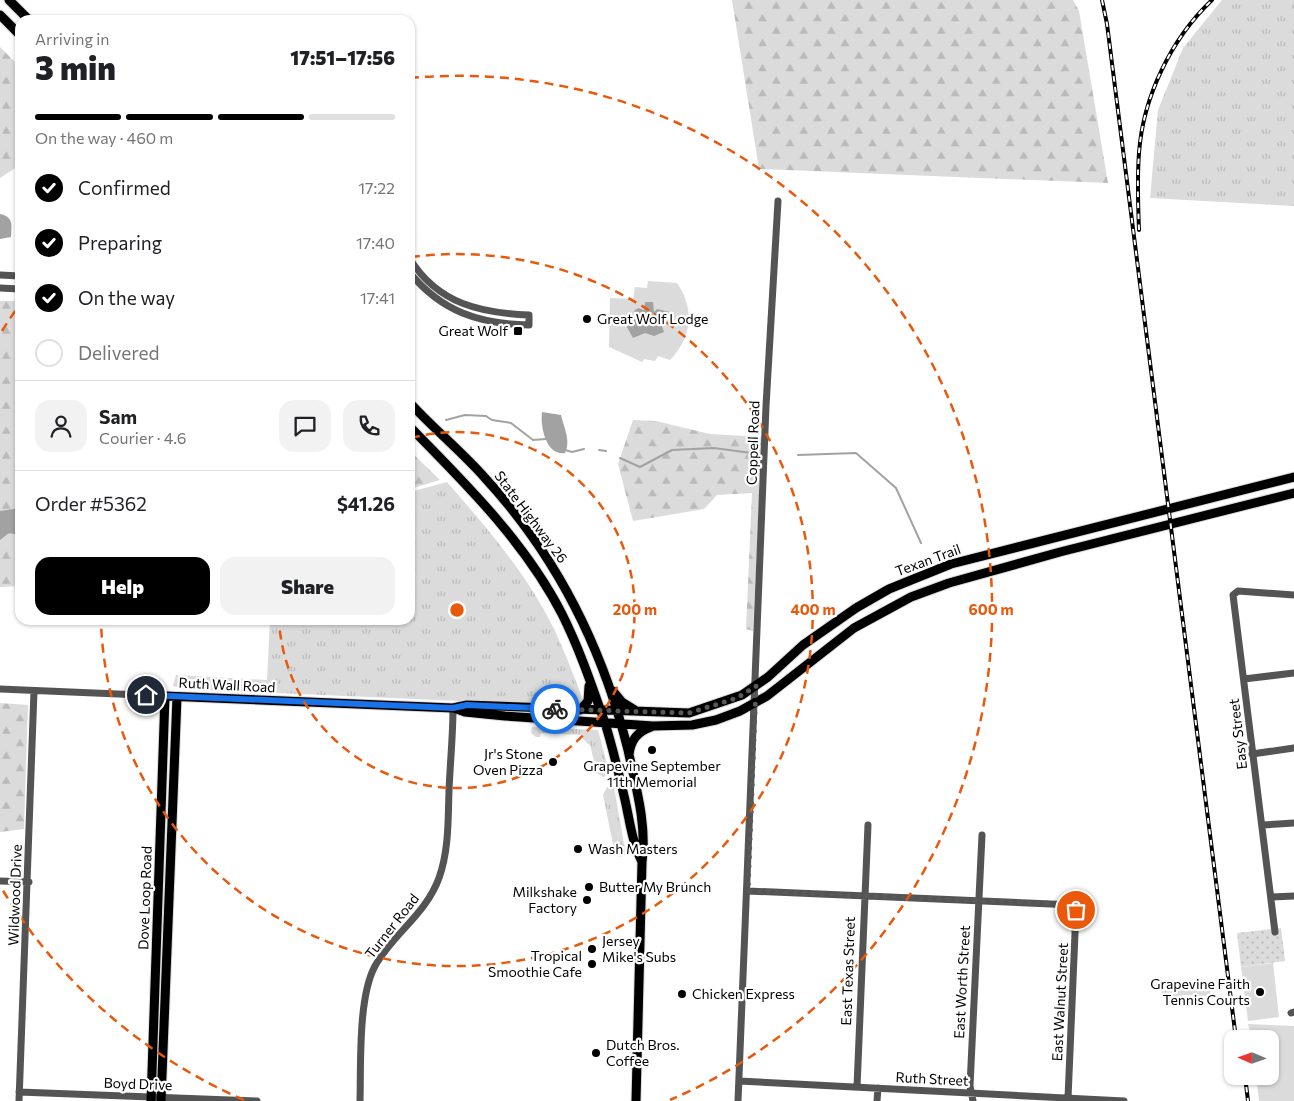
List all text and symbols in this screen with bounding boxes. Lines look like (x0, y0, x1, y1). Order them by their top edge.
text: Arriving in (35, 29, 109, 48)
text: 17:51–17:56 (290, 46, 395, 69)
text: 3 min (35, 47, 116, 87)
text: On the way · 460 m (35, 128, 173, 147)
icon: check (35, 174, 63, 202)
text: Confirmed (78, 176, 171, 199)
text: 17:22 (358, 178, 395, 197)
icon: check (35, 229, 63, 257)
text: Preparing (78, 231, 162, 254)
text: 17:40 (356, 233, 395, 252)
icon: check (35, 284, 63, 312)
text: On the way (78, 286, 175, 309)
text: 17:41 (360, 288, 395, 307)
place label: Great Wolf Lodge (597, 310, 708, 327)
marker: Great Wolf Lodge (581, 313, 593, 325)
place label: Great Wolf (439, 322, 508, 339)
marker: Great Wolf (512, 325, 524, 337)
text: Delivered (78, 341, 159, 364)
button: person (35, 400, 87, 452)
button: chat (279, 400, 331, 452)
button: phone (343, 400, 395, 452)
street label: Coppell Road (743, 401, 762, 485)
text: Sam (99, 405, 137, 428)
text: Courier · 4.6 (99, 428, 186, 447)
street label: State Highway 26 (491, 467, 572, 566)
text: Order #5362 (35, 492, 147, 515)
text: $41.26 (337, 492, 395, 515)
street label: Texan Trail (893, 540, 963, 579)
button: Help (35, 557, 210, 615)
button: Share (220, 557, 395, 615)
text: 200 m (613, 600, 657, 618)
text: 400 m (790, 600, 836, 618)
text: 600 m (968, 600, 1014, 618)
centre of rings (448, 601, 466, 619)
street label: Ruth Wall Road (178, 673, 276, 696)
pin (125, 674, 167, 716)
icon: home (132, 681, 160, 709)
courier (530, 684, 580, 734)
icon: bike (541, 695, 569, 723)
street label: Easy Street (1225, 697, 1250, 771)
marker: Grapevine September 11th Memorial (646, 744, 658, 756)
place label: Jr's Stone Oven Pizza (473, 745, 543, 778)
marker: Jr's Stone Oven Pizza (547, 756, 559, 768)
place label: Grapevine September 11th Memorial (583, 757, 721, 790)
place label: Wash Masters (588, 840, 678, 857)
marker: Wash Masters (572, 843, 584, 855)
street label: Wildwood Drive (4, 844, 25, 946)
street label: Dove Loop Road (134, 846, 155, 950)
place label: Butter My Brunch (599, 878, 711, 895)
marker: Butter My Brunch (583, 881, 595, 893)
place label: Milkshake Factory (512, 883, 577, 916)
pin (1055, 889, 1097, 931)
street label: Turner Road (361, 890, 422, 961)
marker: Milkshake Factory (581, 894, 593, 906)
icon: bag (1062, 896, 1090, 924)
street label: East Texas Street (837, 916, 858, 1026)
street label: East Worth Street (950, 925, 973, 1039)
place label: Jersey Mike's Subs (602, 932, 676, 965)
street label: East Walnut Street (1048, 942, 1071, 1062)
marker: Jersey Mike's Subs (586, 943, 598, 955)
place label: Tropical Smoothie Cafe (488, 947, 582, 980)
marker: Tropical Smoothie Cafe (586, 958, 598, 970)
place label: Grapevine Faith Tennis Courts (1150, 975, 1250, 1008)
place label: Chicken Express (692, 985, 795, 1002)
marker: Grapevine Faith Tennis Courts (1254, 986, 1266, 998)
marker: Chicken Express (676, 988, 688, 1000)
north arrow (1224, 1030, 1279, 1085)
map controls (1224, 1030, 1279, 1085)
place label: Dutch Bros. Coffee (606, 1036, 680, 1069)
marker: Dutch Bros. Coffee (590, 1047, 602, 1059)
street label: Ruth Street (895, 1068, 969, 1089)
street label: Boyd Drive (103, 1074, 173, 1093)

